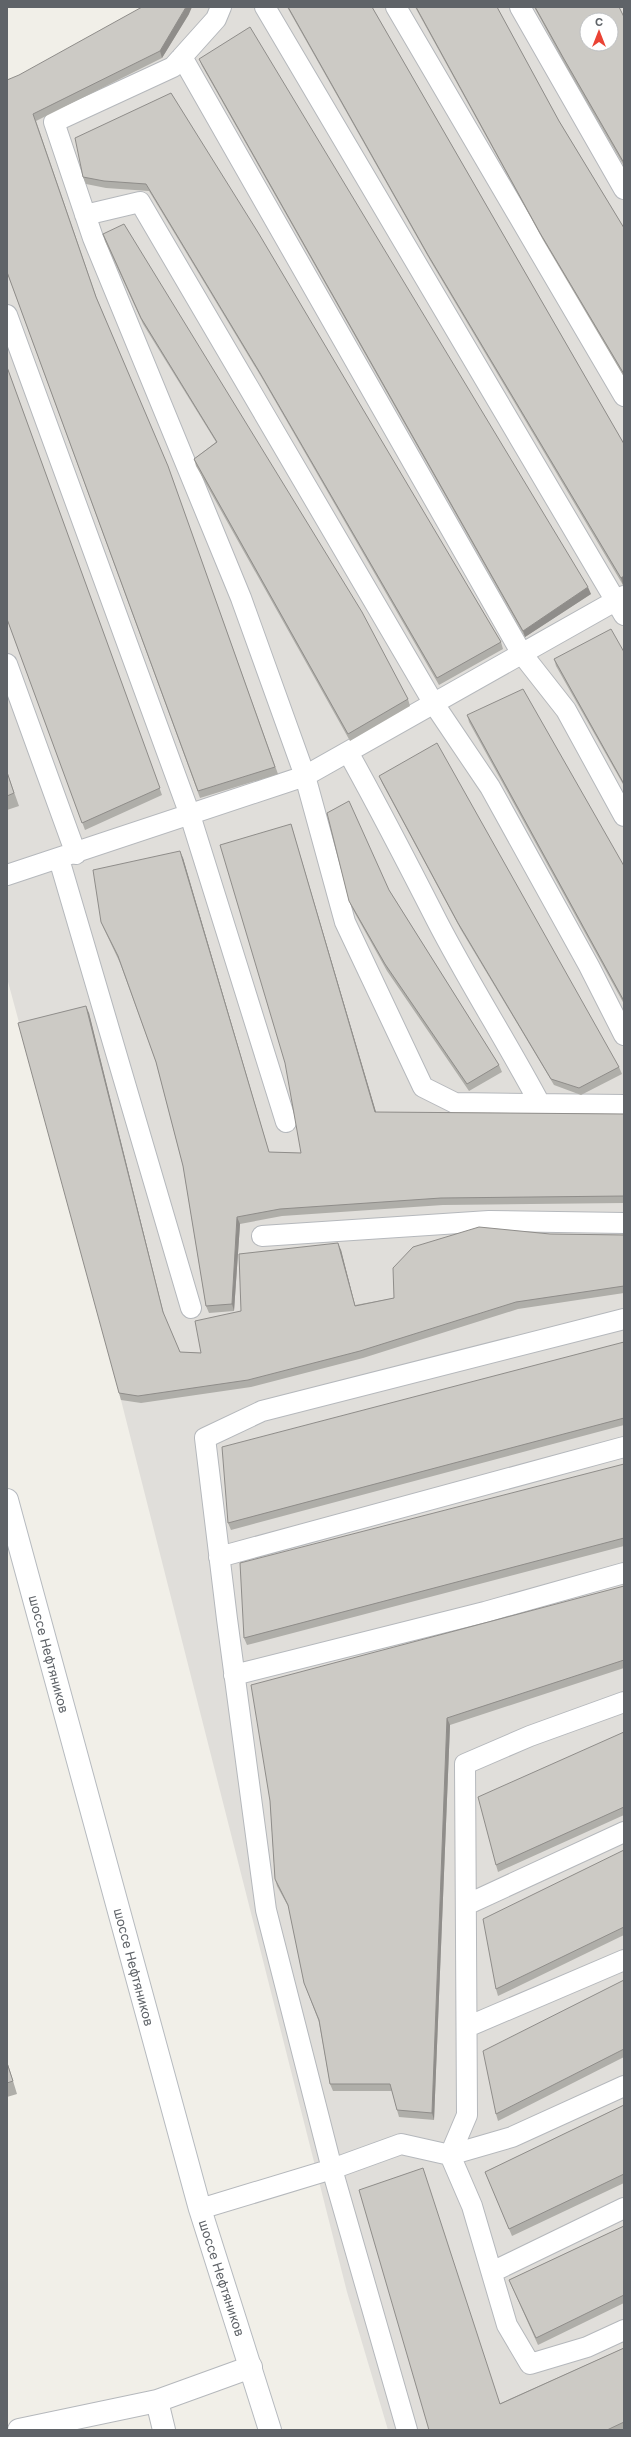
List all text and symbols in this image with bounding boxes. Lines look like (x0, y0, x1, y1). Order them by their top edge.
north arrow (579, 12, 619, 52)
text: С (595, 15, 603, 29)
street label: шоссе Нефтяников (26, 1593, 72, 1715)
street label: шоссе Нефтяников (111, 1906, 157, 2028)
street label: шоссе Нефтяников (196, 2218, 248, 2338)

